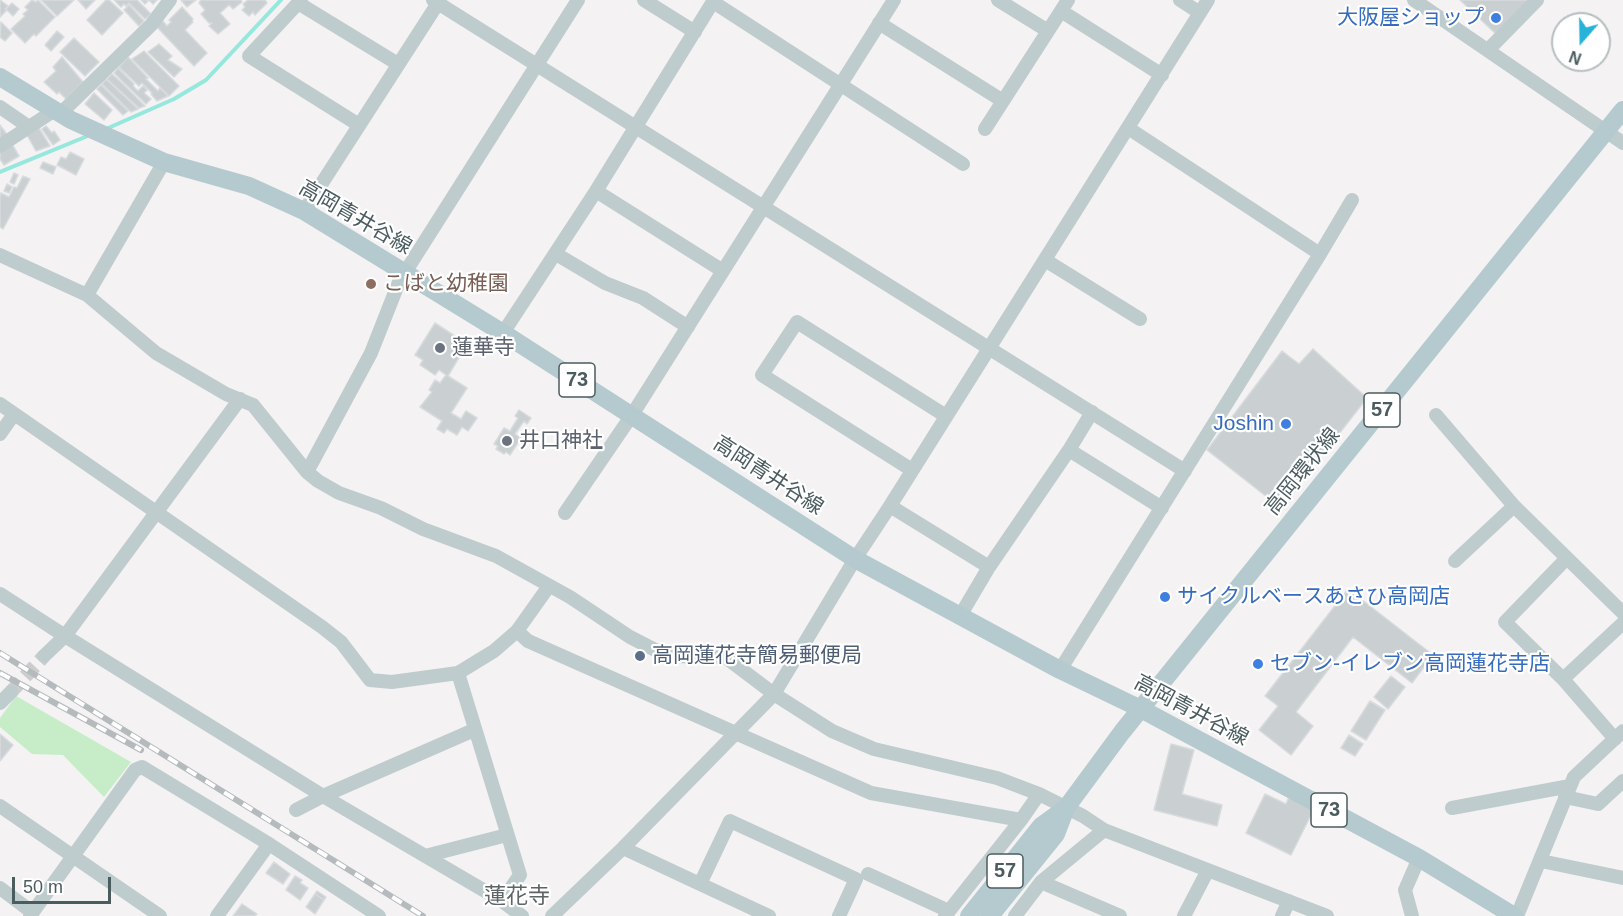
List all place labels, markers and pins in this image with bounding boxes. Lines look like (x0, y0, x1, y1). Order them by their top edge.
place label: 大阪屋ショップ (1337, 5, 1484, 31)
marker: 大阪屋ショップ (1489, 11, 1503, 25)
place label: こばと幼稚園 (383, 271, 509, 297)
marker: こばと幼稚園 (364, 277, 378, 291)
place label: 蓮華寺 (452, 335, 515, 361)
marker: 蓮華寺 (433, 341, 447, 355)
place label: Joshin (1213, 411, 1274, 437)
marker: Joshin (1279, 417, 1293, 431)
place label: 井口神社 (519, 428, 603, 454)
marker: 井口神社 (500, 434, 514, 448)
place label: サイクルベースあさひ高岡店 (1177, 584, 1450, 610)
marker: サイクルベースあさひ高岡店 (1158, 590, 1172, 604)
place label: 高岡蓮花寺簡易郵便局 (652, 643, 862, 669)
marker: 高岡蓮花寺簡易郵便局 (633, 649, 647, 663)
place label: セブン-イレブン高岡蓮花寺店 (1270, 651, 1550, 677)
marker: セブン-イレブン高岡蓮花寺店 (1251, 657, 1265, 671)

